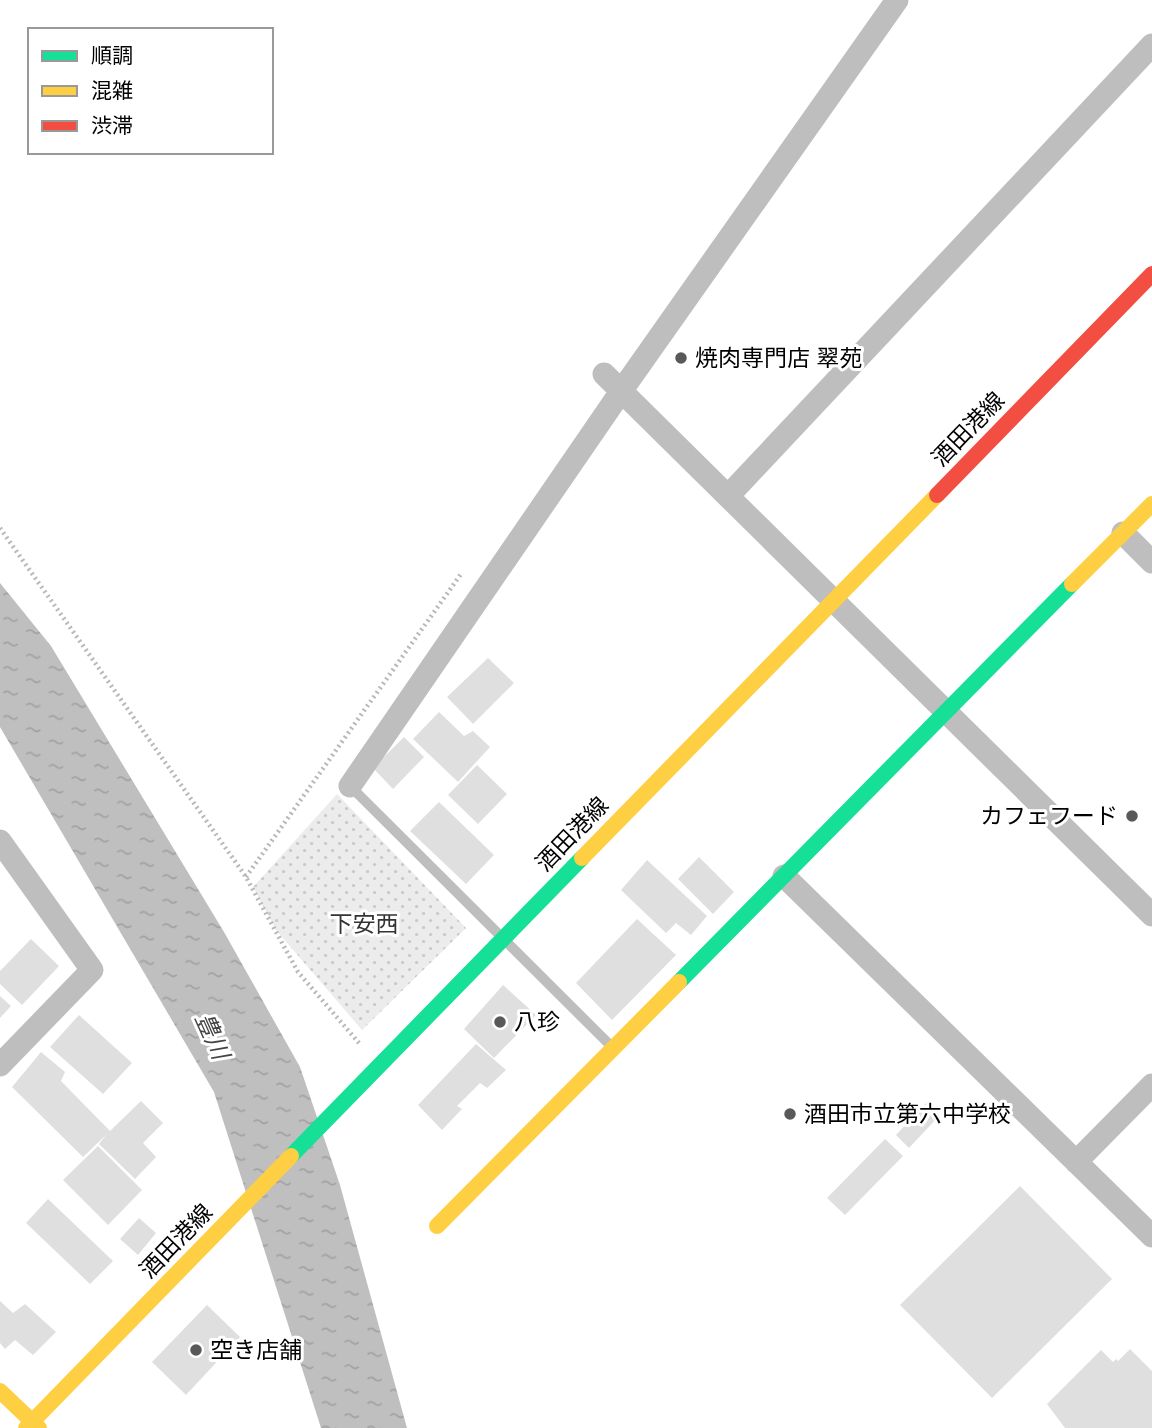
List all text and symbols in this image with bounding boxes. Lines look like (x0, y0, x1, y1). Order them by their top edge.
legend (28, 28, 273, 154)
text: 順調 (91, 42, 133, 68)
text: 混雑 (91, 77, 133, 103)
text: 渋滞 (91, 112, 133, 138)
place label: 焼肉専門店 翠苑 (695, 343, 862, 372)
marker: 焼肉専門店 翠苑 (673, 350, 689, 366)
street label: 酒田港線 (925, 385, 1010, 472)
street label: 酒田港線 (529, 790, 614, 877)
place label: カフェフード (980, 801, 1118, 830)
marker: カフェフード (1124, 808, 1140, 824)
park label: 下安西 (330, 909, 399, 938)
place label: 八珍 (514, 1007, 560, 1036)
water label: 豊川 (189, 1008, 238, 1066)
marker: 八珍 (492, 1014, 508, 1030)
place label: 酒田市立第六中学校 (804, 1099, 1011, 1128)
marker: 酒田市立第六中学校 (782, 1106, 798, 1122)
street label: 酒田港線 (133, 1197, 218, 1284)
place label: 空き店舗 (210, 1335, 302, 1364)
marker: 空き店舗 (188, 1342, 204, 1358)

